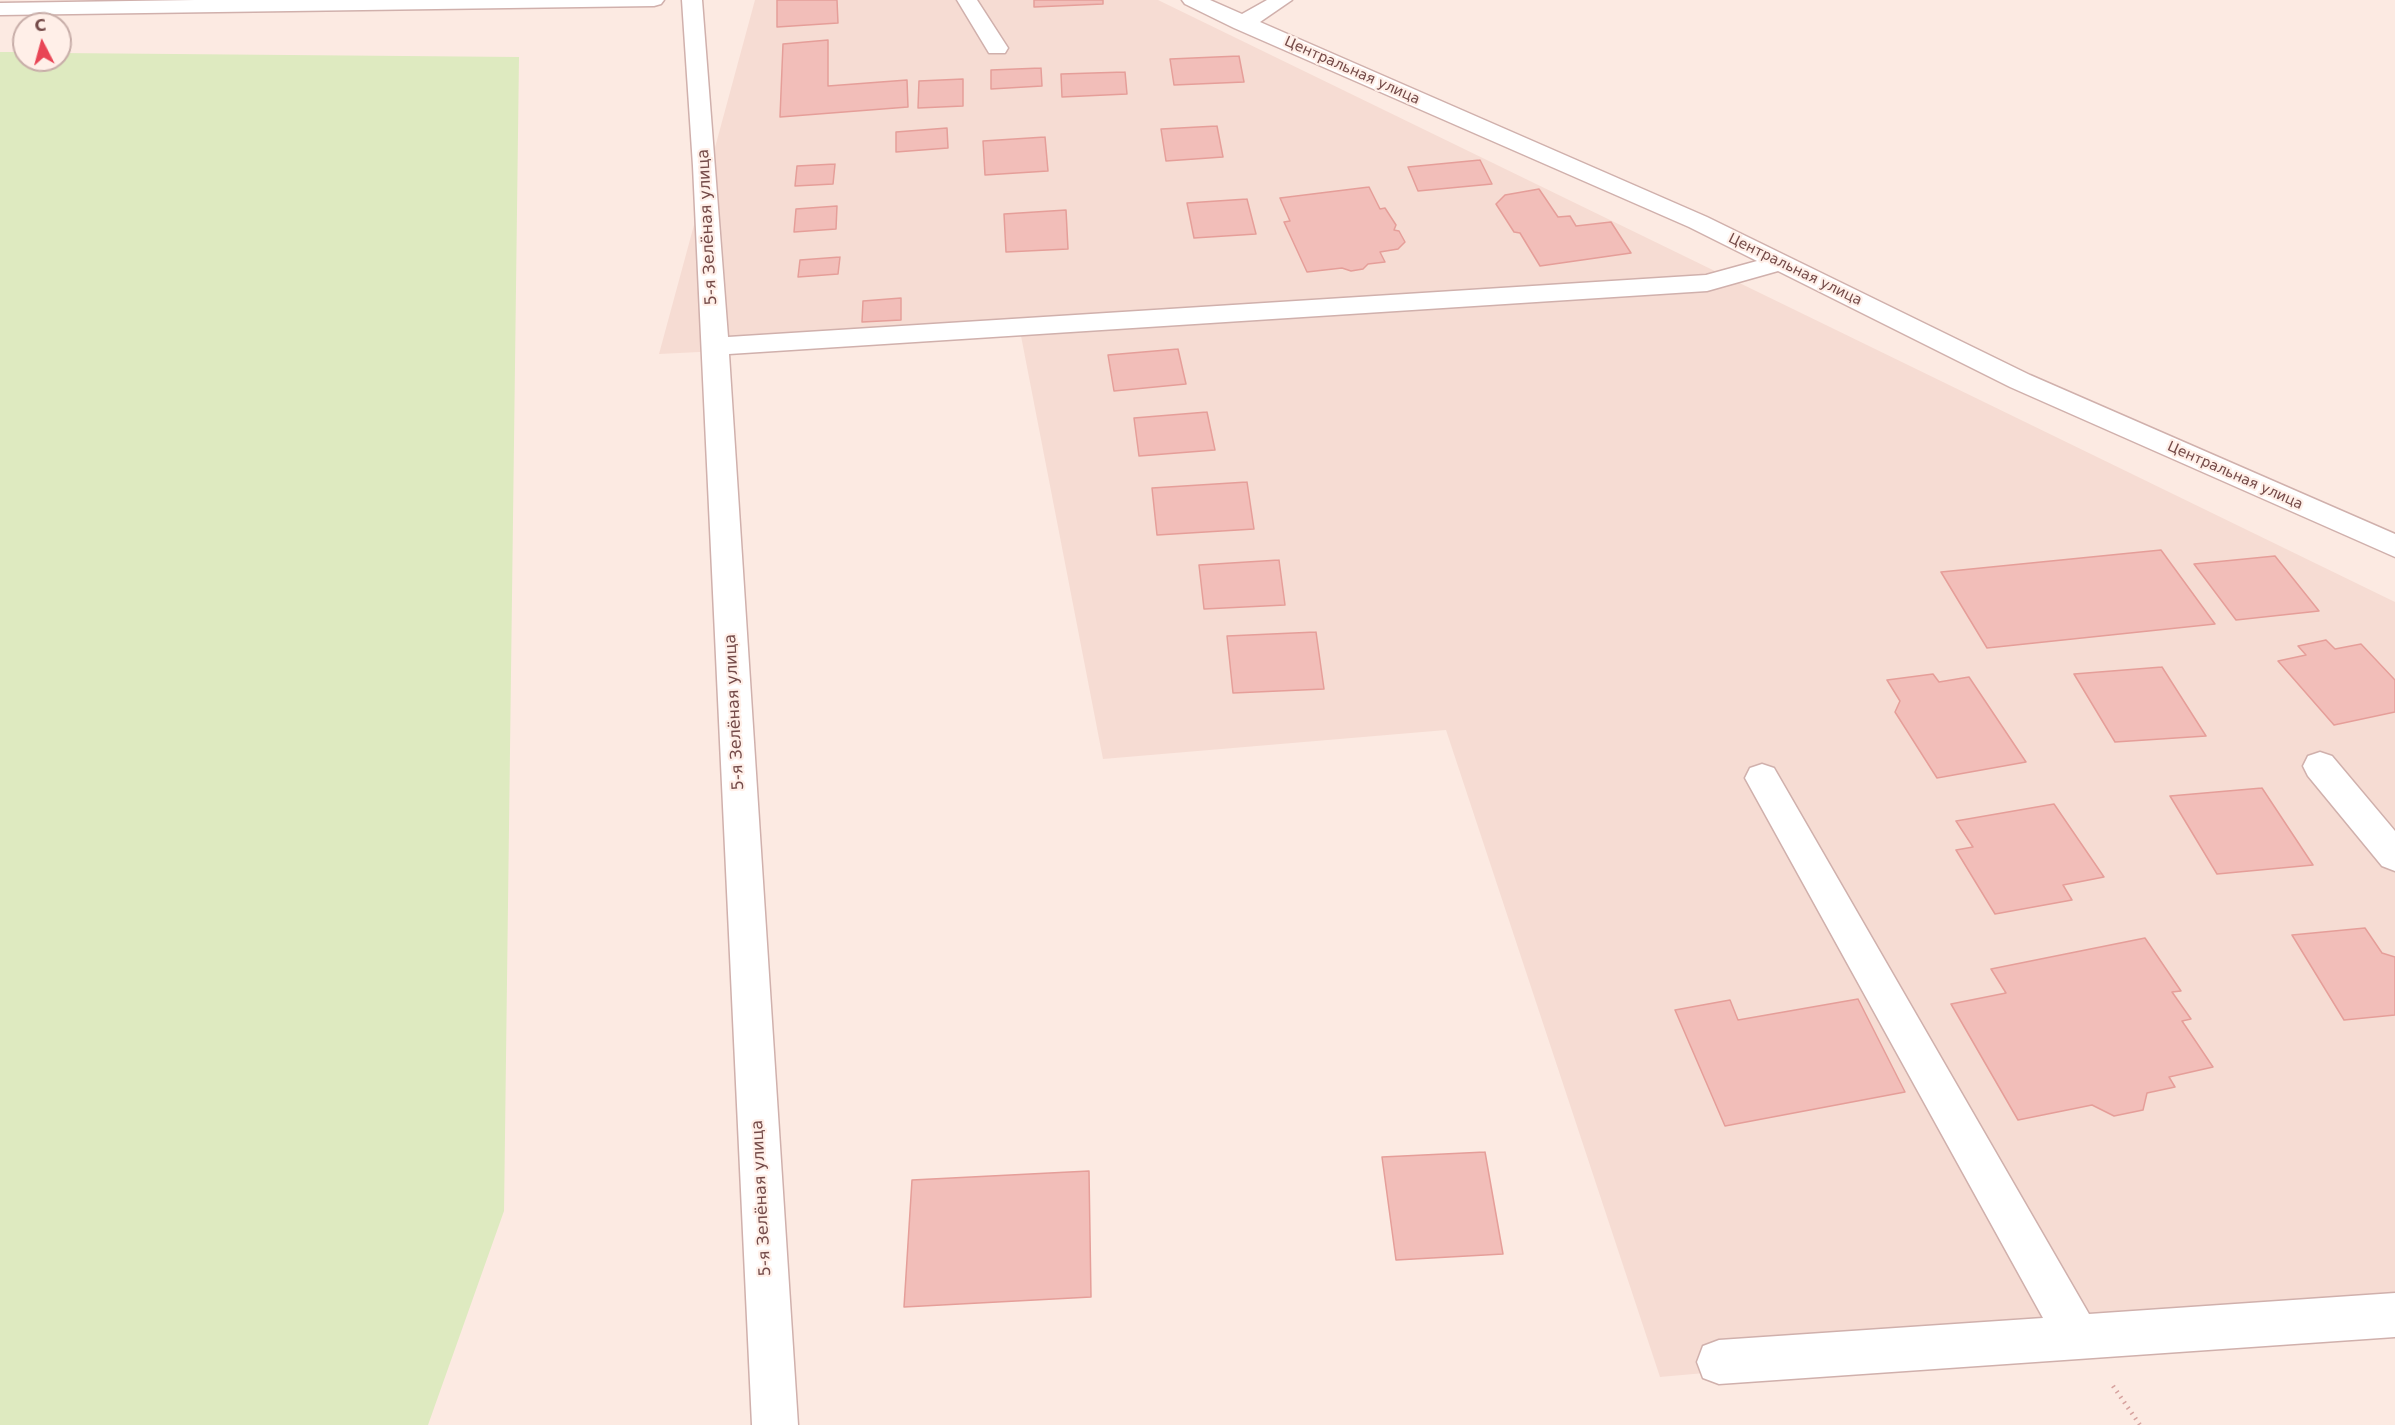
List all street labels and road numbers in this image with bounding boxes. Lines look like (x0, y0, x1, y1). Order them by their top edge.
street label: Центральная улица (1282, 34, 1422, 108)
street label: 5-я Зелёная улица (694, 148, 722, 306)
street label: Центральная улица (1725, 230, 1865, 310)
street label: Центральная улица (2165, 439, 2305, 513)
street label: 5-я Зелёная улица (721, 633, 749, 791)
street label: 5-я Зелёная улица (748, 1119, 776, 1277)

